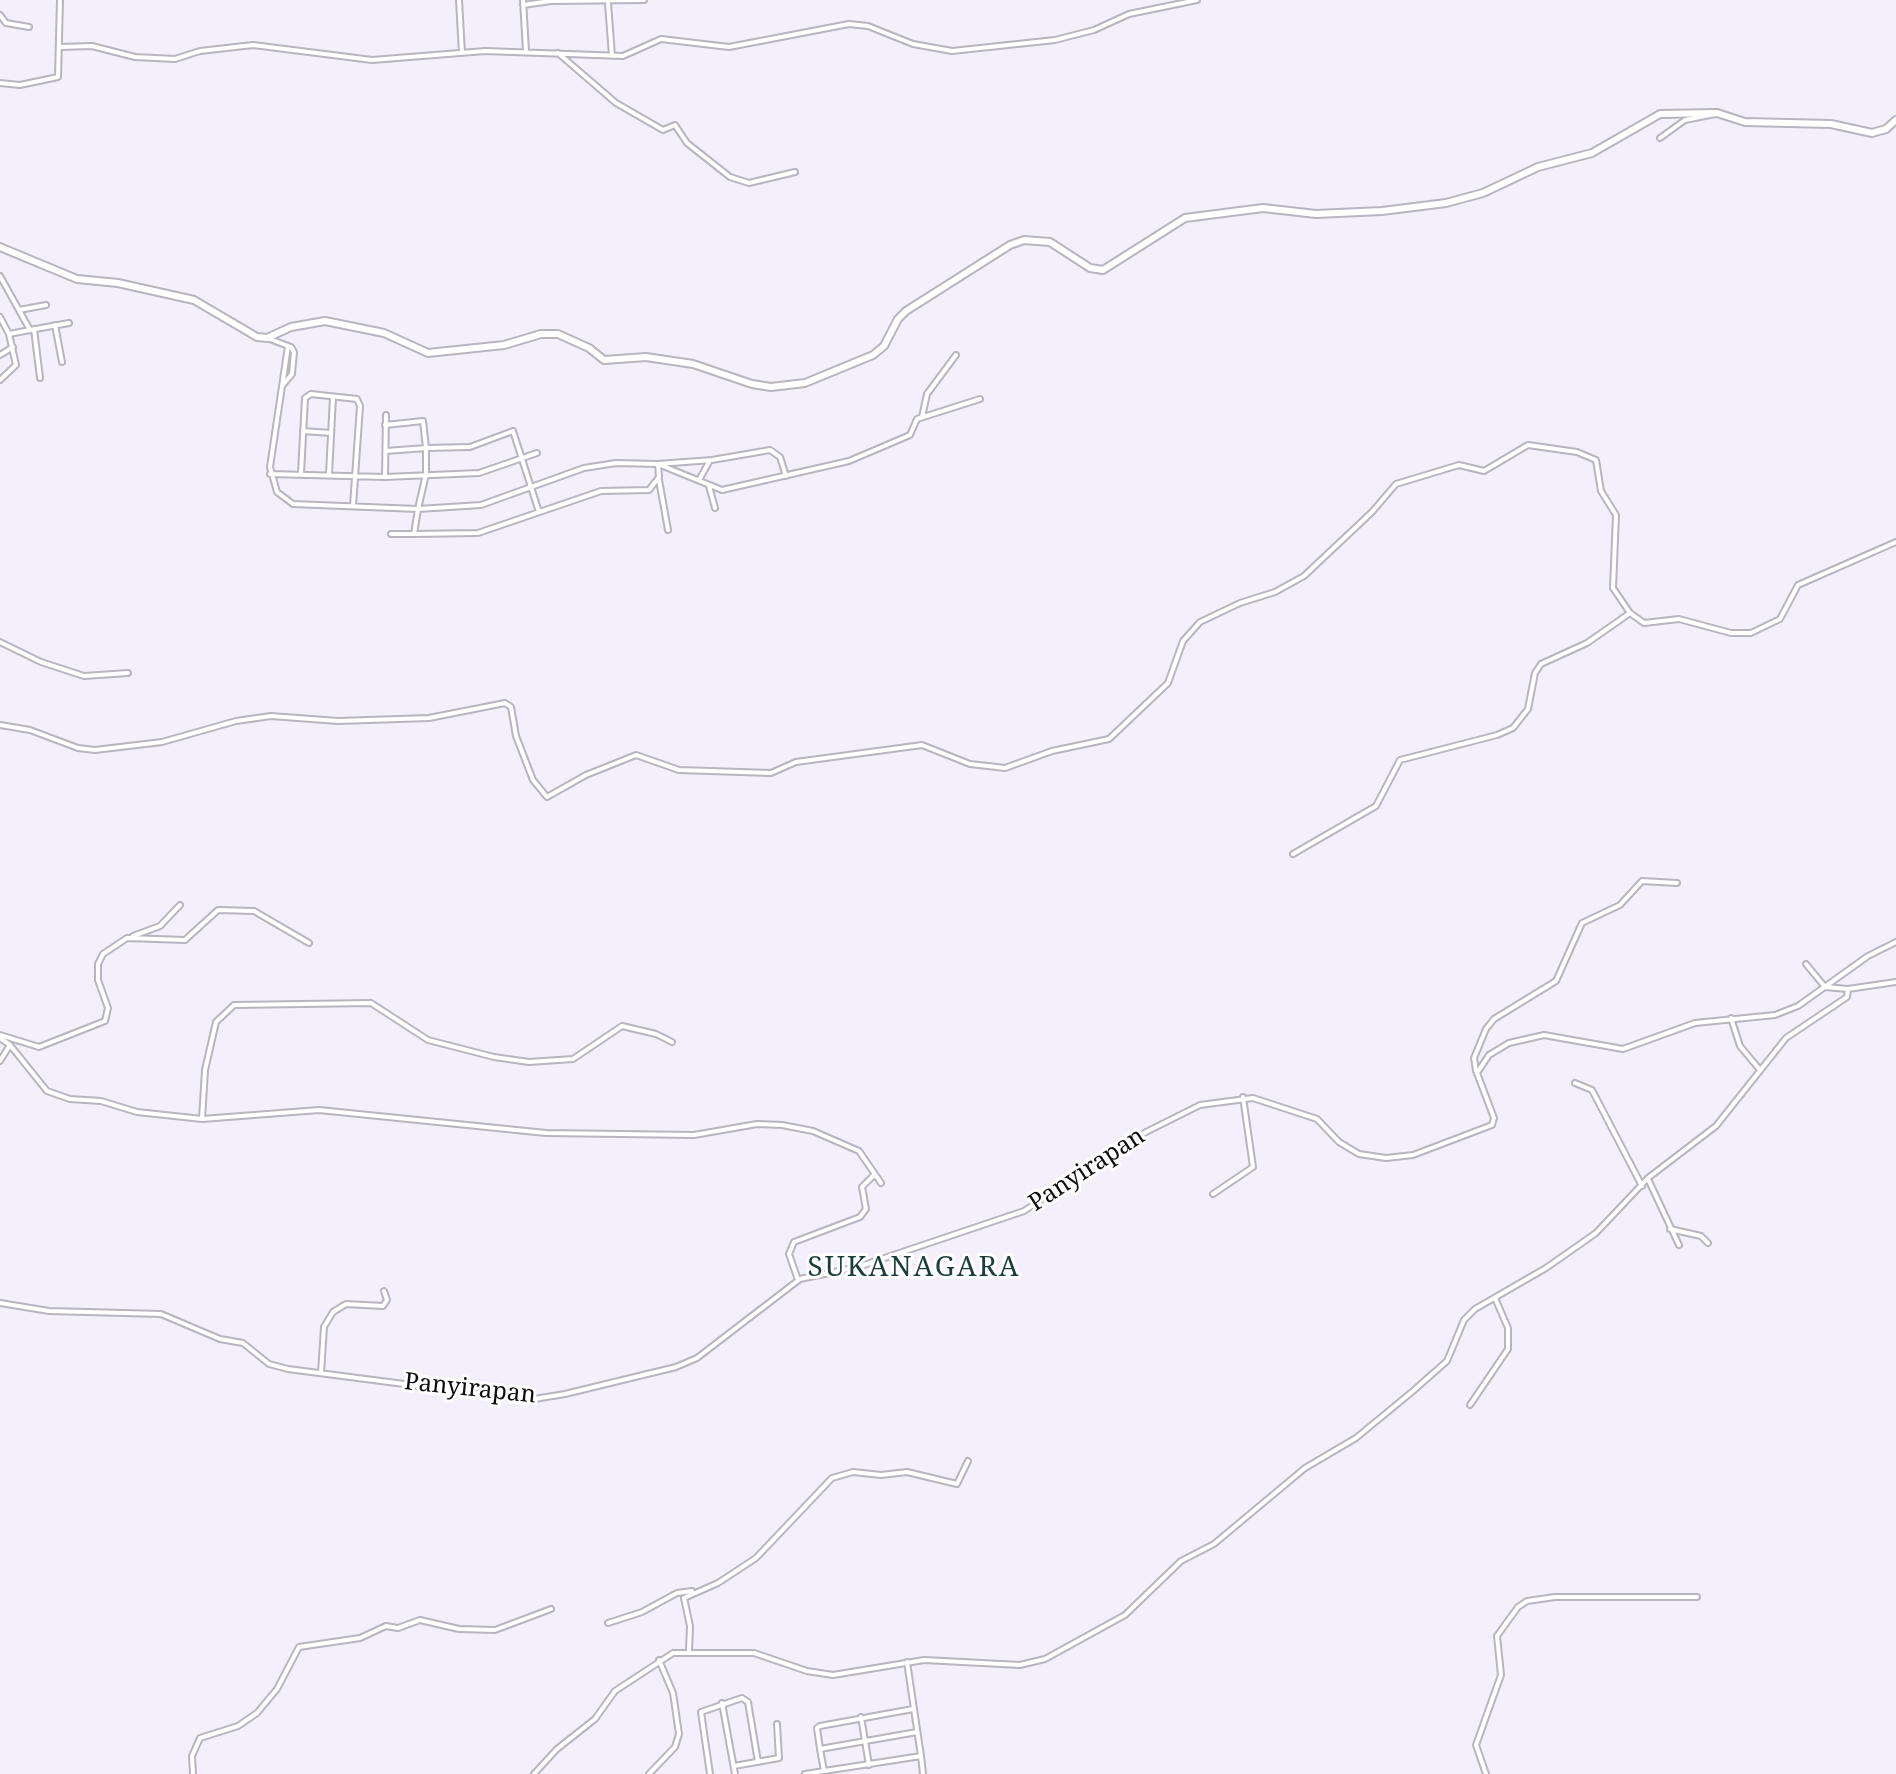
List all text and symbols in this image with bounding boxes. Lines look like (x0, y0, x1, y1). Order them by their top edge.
street label: Panyirapan (1024, 1122, 1150, 1218)
district label: SUKANAGARA (807, 1251, 1021, 1285)
street label: Panyirapan (403, 1368, 537, 1410)

